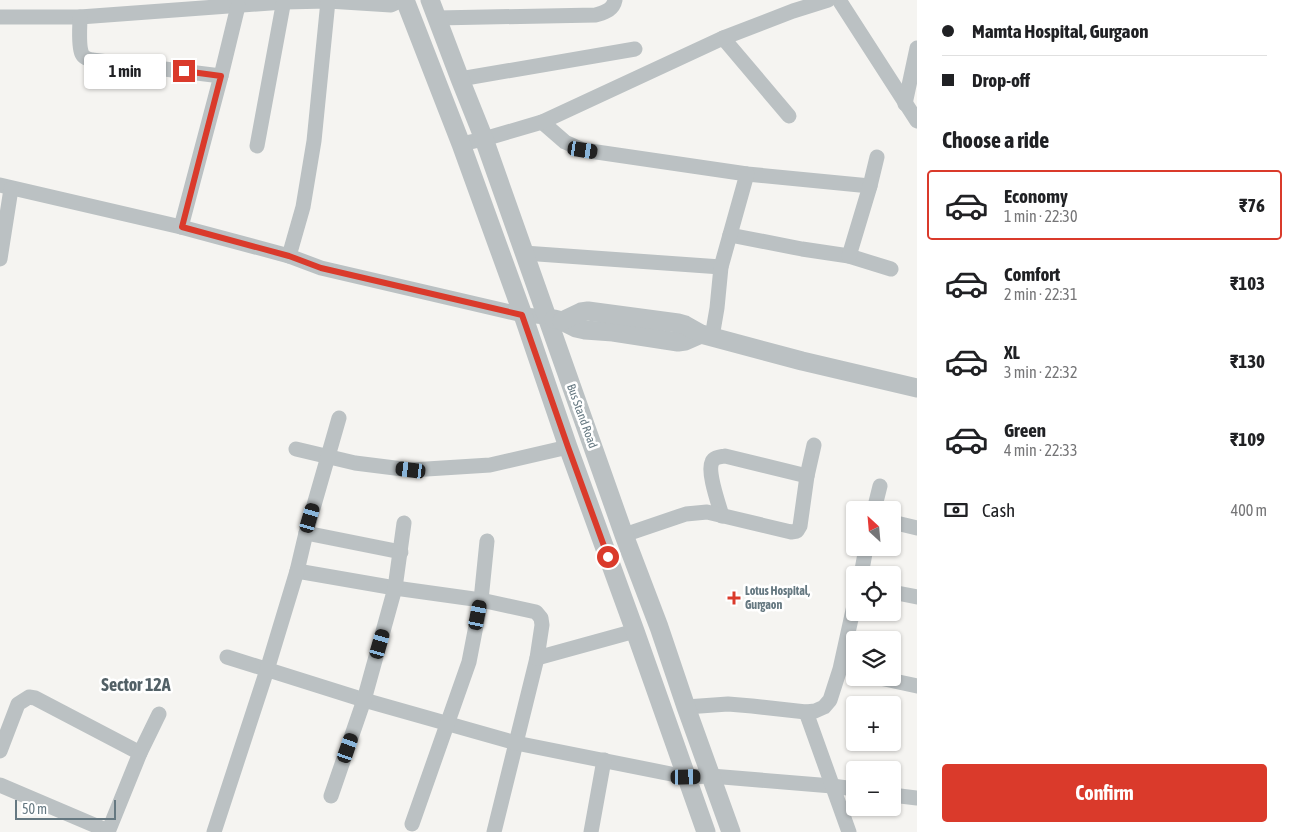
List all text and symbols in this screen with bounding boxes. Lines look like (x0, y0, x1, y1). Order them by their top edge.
text: Mamta Hospital, Gurgaon (972, 20, 1149, 42)
callout: 1 min (84, 54, 166, 88)
route end (173, 60, 195, 82)
text: 1 min (109, 62, 141, 80)
text: Drop-off (972, 69, 1030, 91)
text: Choose a ride (942, 127, 1049, 153)
car (567, 140, 598, 160)
icon: car (944, 183, 989, 228)
text: Economy (1004, 185, 1068, 207)
text: ₹76 (1239, 194, 1265, 216)
text: 1 min · 22:30 (1004, 207, 1077, 225)
icon: car (944, 261, 989, 306)
text: Comfort (1004, 263, 1060, 285)
text: ₹103 (1230, 272, 1265, 294)
text: 2 min · 22:31 (1004, 285, 1077, 303)
icon: car (944, 339, 989, 384)
text: XL (1004, 341, 1020, 363)
text: ₹130 (1230, 350, 1265, 372)
text: 3 min · 22:32 (1004, 363, 1077, 381)
street label: Bus Stand Road (564, 382, 600, 450)
icon: car (944, 417, 989, 462)
text: Green (1004, 419, 1046, 441)
text: ₹109 (1230, 428, 1265, 450)
text: 4 min · 22:33 (1004, 441, 1077, 459)
car (395, 461, 426, 479)
icon: cash (942, 496, 970, 524)
text: Cash (982, 499, 1015, 521)
north arrow (846, 501, 901, 556)
map controls (846, 501, 901, 816)
text: 400 m (1231, 501, 1267, 519)
car (298, 502, 321, 534)
route start (597, 546, 619, 568)
button: locate (846, 566, 901, 621)
place label: Lotus Hospital, Gurgaon (745, 584, 810, 612)
marker: Lotus Hospital, Gurgaon (727, 591, 741, 605)
car (467, 599, 488, 631)
car (368, 628, 391, 660)
button: layers (846, 631, 901, 686)
district label: Sector 12A (101, 674, 171, 695)
button: + (846, 696, 901, 751)
car (336, 731, 359, 765)
button: − (846, 761, 901, 816)
button: Confirm (942, 764, 1267, 822)
car (670, 769, 701, 785)
scale bar (15, 797, 116, 820)
text: 50 m (22, 801, 47, 817)

